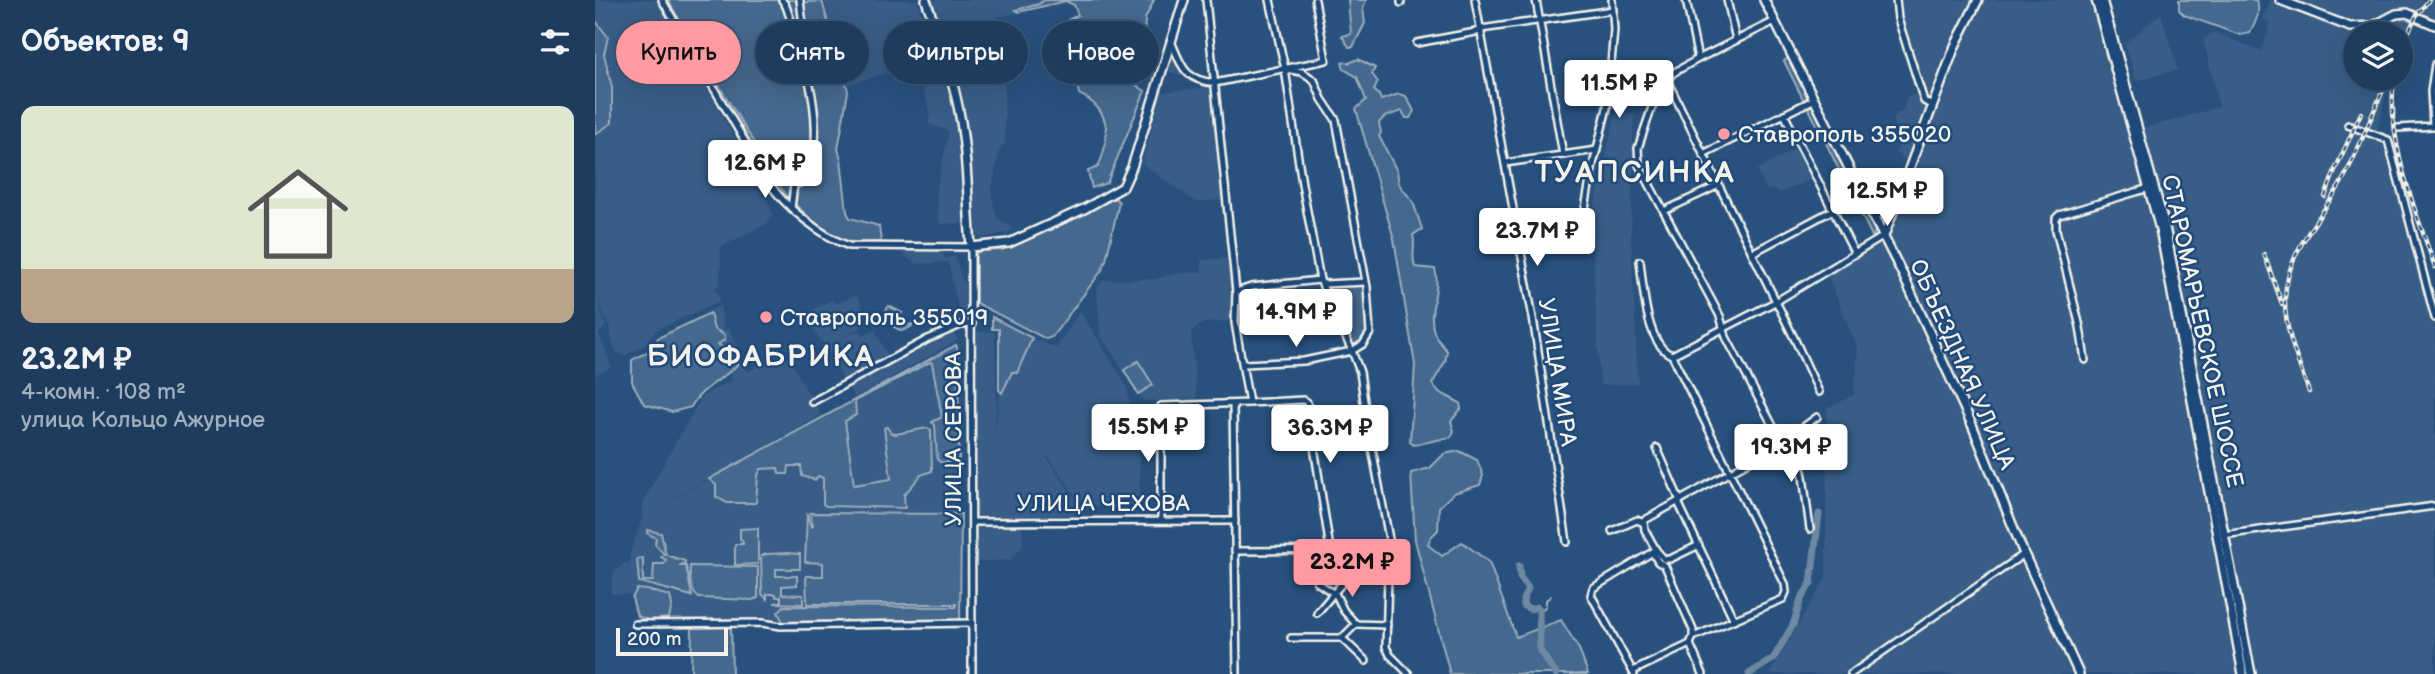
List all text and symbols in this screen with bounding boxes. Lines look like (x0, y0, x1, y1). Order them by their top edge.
chip: Купить (616, 21, 741, 84)
chip: Снять (755, 21, 869, 84)
chip: Фильтры (883, 21, 1028, 84)
chip: Новое (1042, 21, 1159, 84)
map controls (2343, 21, 2413, 91)
button: layers (2343, 21, 2413, 91)
icon: filters (536, 23, 574, 61)
text: Объектов: 9 (21, 24, 190, 60)
pin: 11.5M ₽ (1554, 60, 1684, 120)
text: 11.5M ₽ (1580, 69, 1658, 97)
place label: Ставрополь 355020 (1738, 121, 1951, 149)
marker: Ставрополь 355020 (1716, 126, 1732, 142)
pin: 12.6M ₽ (700, 140, 830, 200)
text: 12.6M ₽ (724, 149, 806, 177)
icon: home (235, 151, 361, 277)
district label: ТУАПСИНКА (1535, 155, 1735, 191)
pin: 12.5M ₽ (1822, 168, 1952, 228)
street label: СТАРОМАРЬЕВСКОЕ ШОССЕ (2155, 172, 2249, 490)
text: 12.5M ₽ (1846, 177, 1928, 205)
pin: 23.7M ₽ (1472, 208, 1602, 268)
text: 23.7M ₽ (1495, 217, 1579, 245)
street label: ОБЪЕЗДНАЯ УЛИЦА (1903, 255, 2021, 474)
pin: 14.9M ₽ (1231, 290, 1361, 349)
street label: УЛИЦА МИРА (1532, 296, 1583, 448)
text: 14.9M ₽ (1255, 298, 1337, 326)
place label: Ставрополь 355019 (780, 304, 988, 332)
marker: Ставрополь 355019 (758, 309, 774, 325)
district label: БИОФАБРИКА (647, 339, 875, 375)
text: 23.2M ₽ (21, 342, 132, 378)
street label: УЛИЦА СЕРОВА (940, 352, 968, 526)
text: 4-комн. · 108 m² (21, 378, 186, 406)
pin: 15.5M ₽ (1083, 405, 1213, 464)
text: улица Кольцо Ажурное (21, 406, 265, 434)
pin: 36.3M ₽ (1265, 406, 1395, 465)
text: 15.5M ₽ (1108, 413, 1188, 441)
text: 36.3M ₽ (1287, 414, 1373, 442)
pin: 19.3M ₽ (1726, 424, 1856, 484)
text: 19.3M ₽ (1750, 433, 1832, 461)
street label: УЛИЦА ЧЕХОВА (1016, 490, 1190, 518)
pin: 23.2M ₽ (1287, 540, 1417, 599)
text: 23.2M ₽ (1310, 548, 1394, 576)
scale bar (616, 625, 728, 657)
text: 200 m (627, 628, 681, 651)

